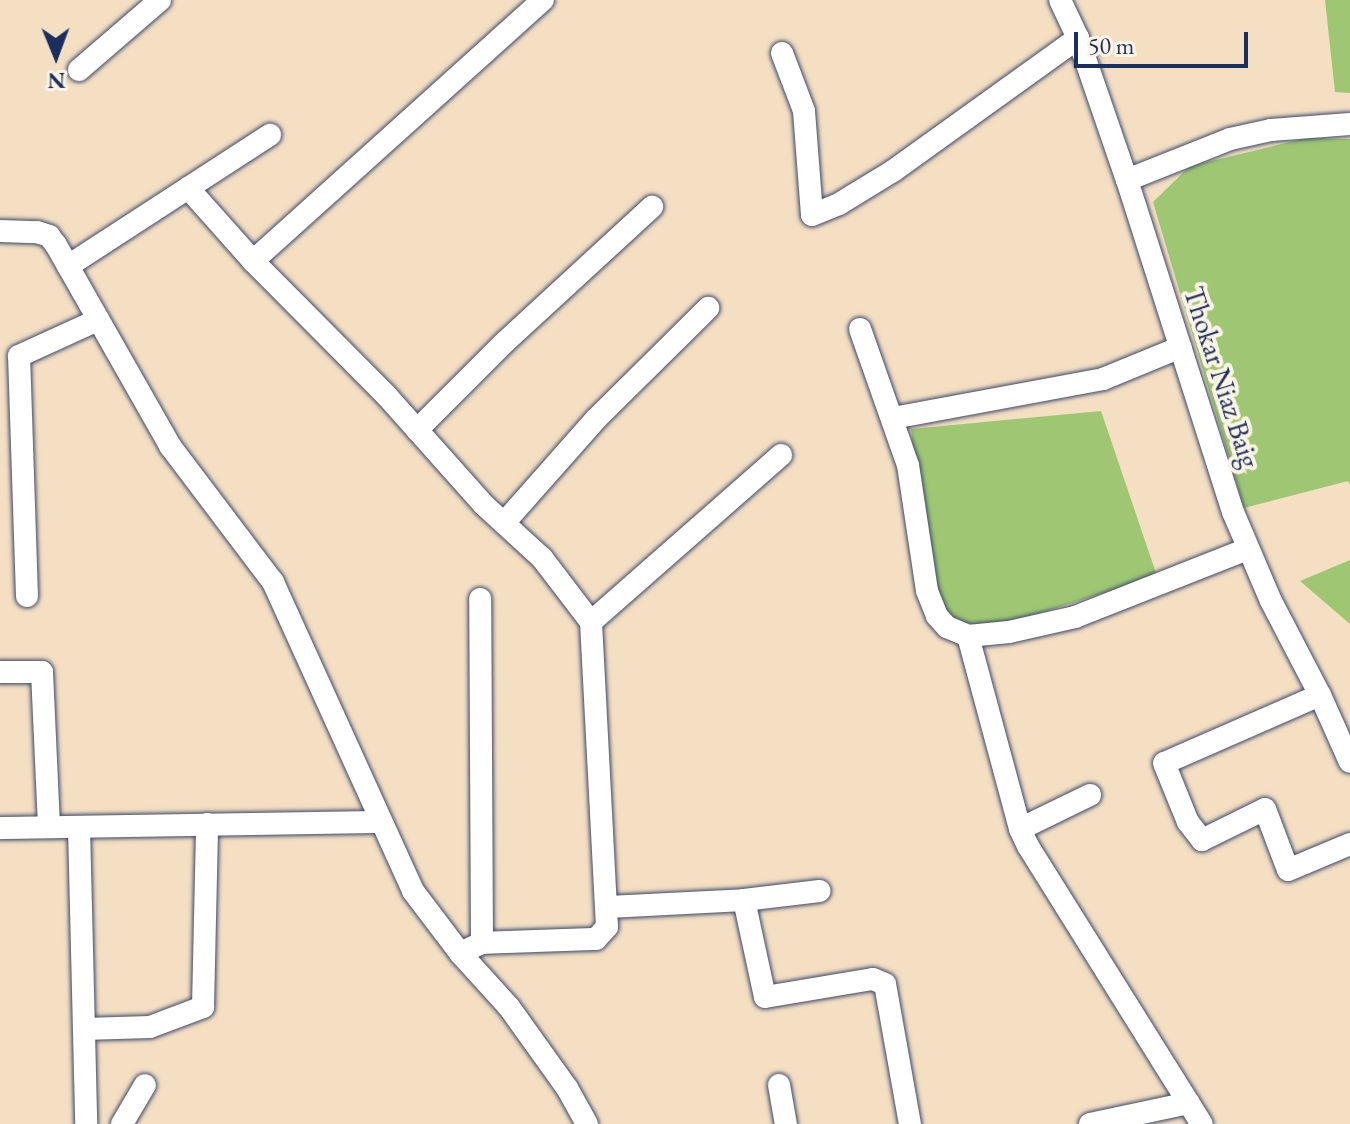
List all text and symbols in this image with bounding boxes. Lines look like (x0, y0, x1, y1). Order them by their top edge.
north arrow (16, 16, 96, 96)
scale bar (1078, 16, 1252, 66)
text: 50 m (1088, 30, 1135, 61)
text: N (47, 66, 66, 95)
street label: Thokar Niaz Baig (1177, 282, 1267, 472)

